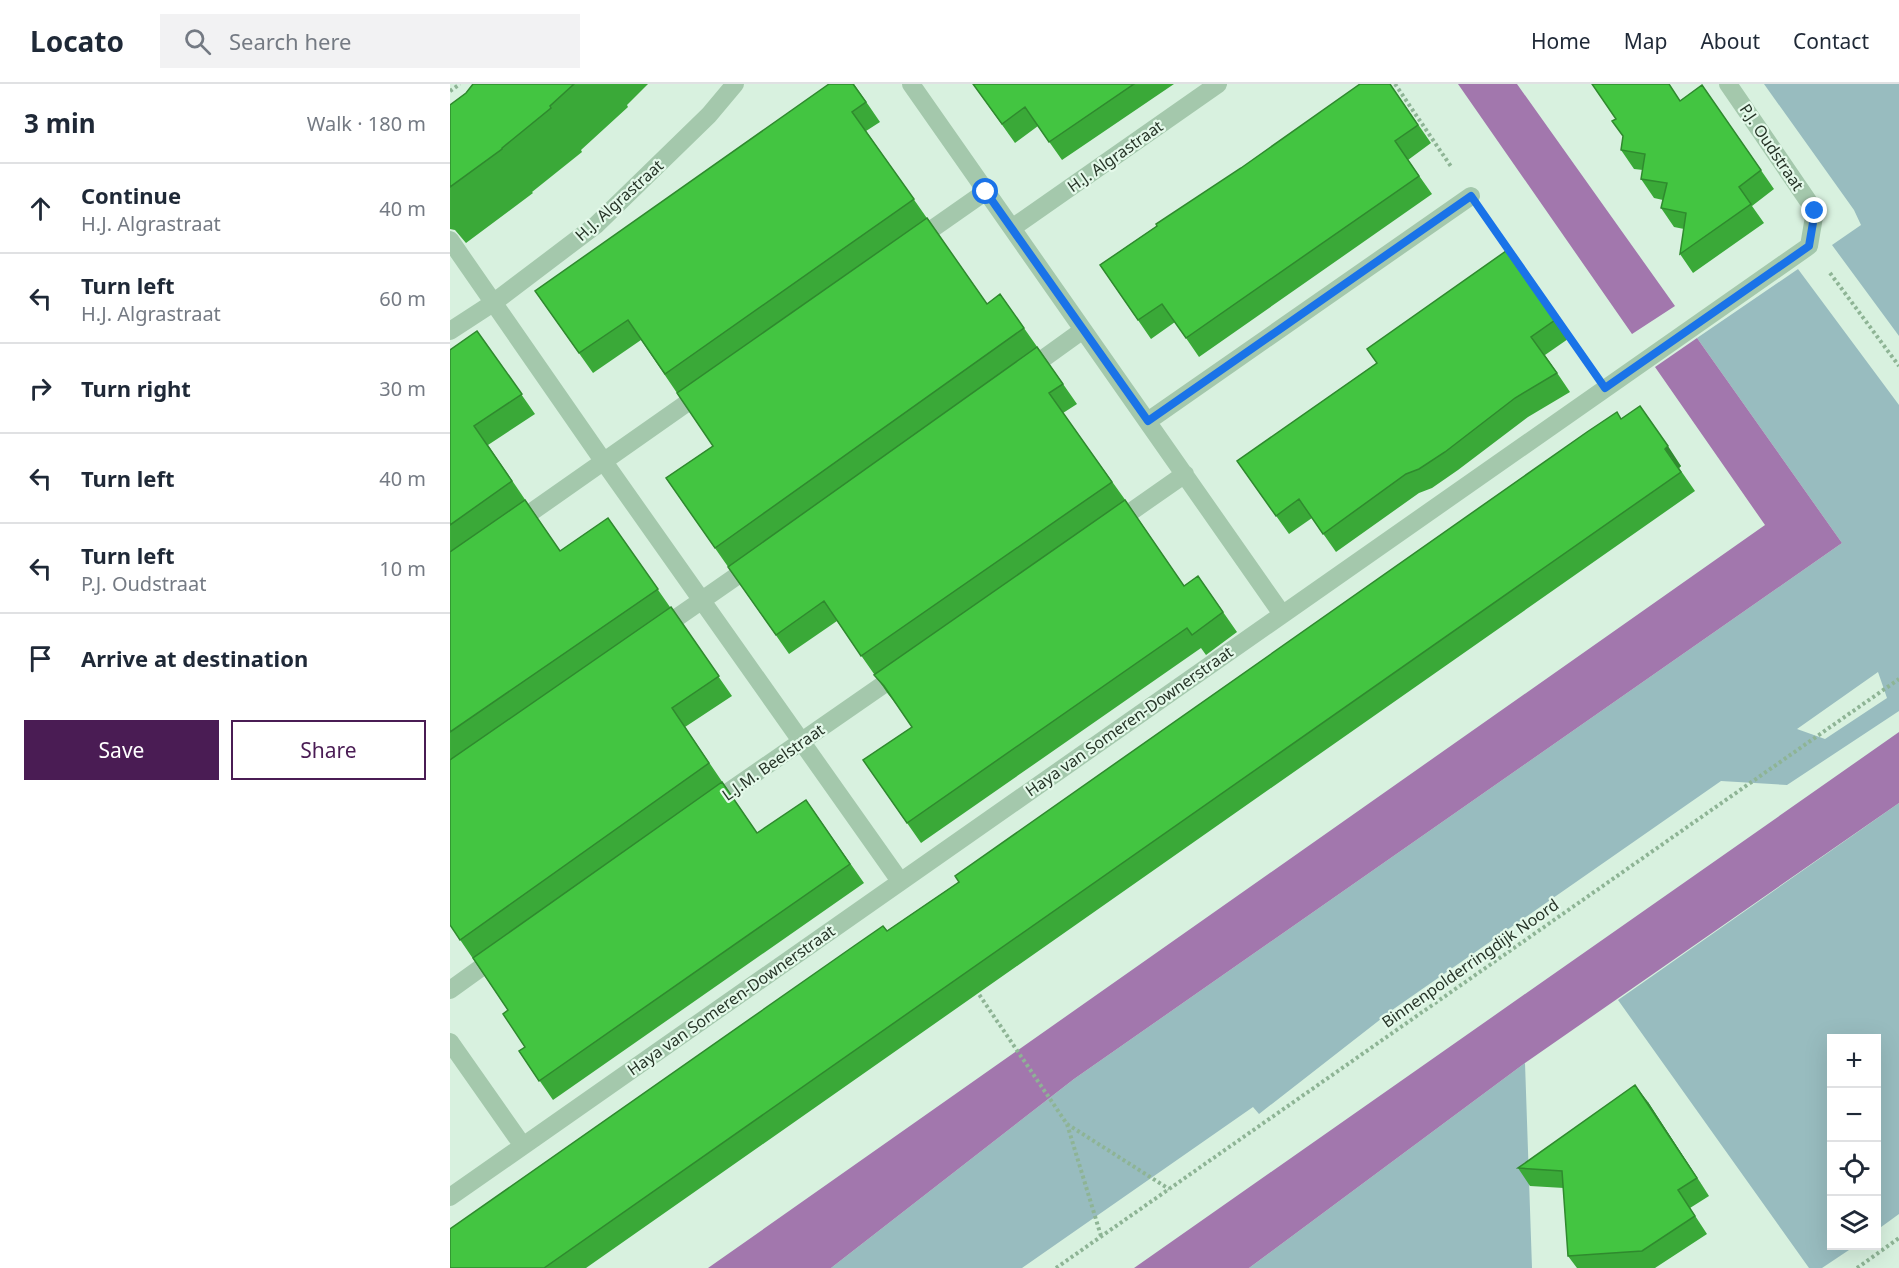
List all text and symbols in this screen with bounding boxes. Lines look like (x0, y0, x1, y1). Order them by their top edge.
search box (160, 14, 580, 68)
text: Locato (30, 22, 124, 60)
icon: search (181, 25, 214, 58)
text: Search here (229, 26, 351, 56)
text: Home (1531, 27, 1591, 55)
text: Map (1624, 27, 1667, 55)
text: About (1700, 27, 1760, 55)
text: Contact (1793, 27, 1869, 55)
street label: P.J. Oudstraat (1735, 99, 1809, 195)
text: 3 min (24, 105, 96, 141)
text: Walk · 180 m (307, 110, 426, 137)
street label: H.J. Algrastraat (1063, 115, 1167, 197)
street label: H.J. Algrastraat (570, 154, 668, 246)
route start (972, 178, 998, 204)
text: Continue (81, 180, 181, 210)
icon: ahead (24, 192, 57, 225)
text: 40 m (379, 195, 426, 222)
route end (1801, 197, 1827, 223)
text: H.J. Algrastraat (81, 210, 221, 237)
text: Turn left (81, 270, 175, 300)
icon: left (24, 282, 57, 315)
text: 60 m (379, 285, 426, 312)
text: H.J. Algrastraat (81, 300, 221, 327)
icon: right (24, 372, 57, 405)
text: Turn right (81, 373, 191, 403)
text: 30 m (379, 375, 426, 402)
icon: left (24, 462, 57, 495)
text: Turn left (81, 463, 175, 493)
text: 40 m (379, 465, 426, 492)
text: Turn left (81, 540, 175, 570)
icon: left (24, 552, 57, 585)
text: 10 m (379, 555, 426, 582)
text: P.J. Oudstraat (81, 570, 206, 597)
street label: Haya van Someren-Downerstraat (1021, 641, 1237, 801)
icon: arrive (24, 642, 57, 675)
text: Arrive at destination (81, 643, 308, 673)
street label: L.J.M. Beelstraat (717, 718, 829, 806)
button: Save (24, 720, 219, 780)
button: Share (231, 720, 426, 780)
street label: Binnenpolderringdijk Noord (1377, 893, 1563, 1033)
street label: Haya van Someren-Downerstraat (623, 920, 839, 1080)
map controls (1827, 1034, 1881, 1250)
button: + (1827, 1034, 1881, 1088)
button: − (1827, 1088, 1881, 1142)
button: locate (1827, 1142, 1881, 1196)
button: layers (1827, 1196, 1881, 1250)

